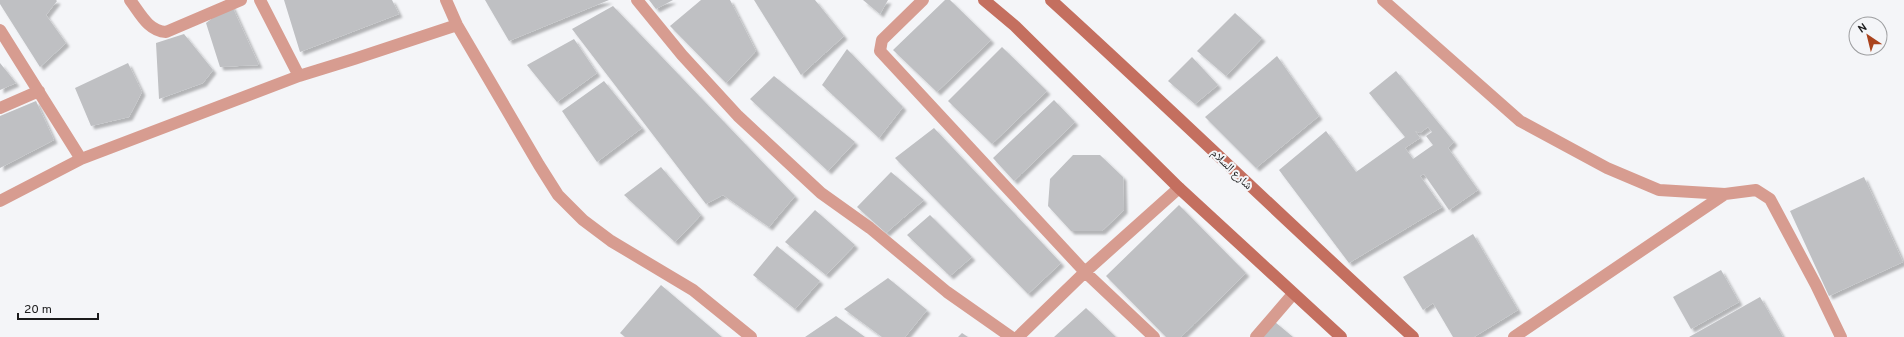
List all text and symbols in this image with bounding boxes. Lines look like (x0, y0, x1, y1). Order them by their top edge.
north arrow (1848, 16, 1888, 56)
text: N (1856, 21, 1870, 37)
street label: شارع السلام (1207, 146, 1256, 194)
scale bar (18, 295, 98, 321)
text: 20 m (24, 302, 52, 318)

